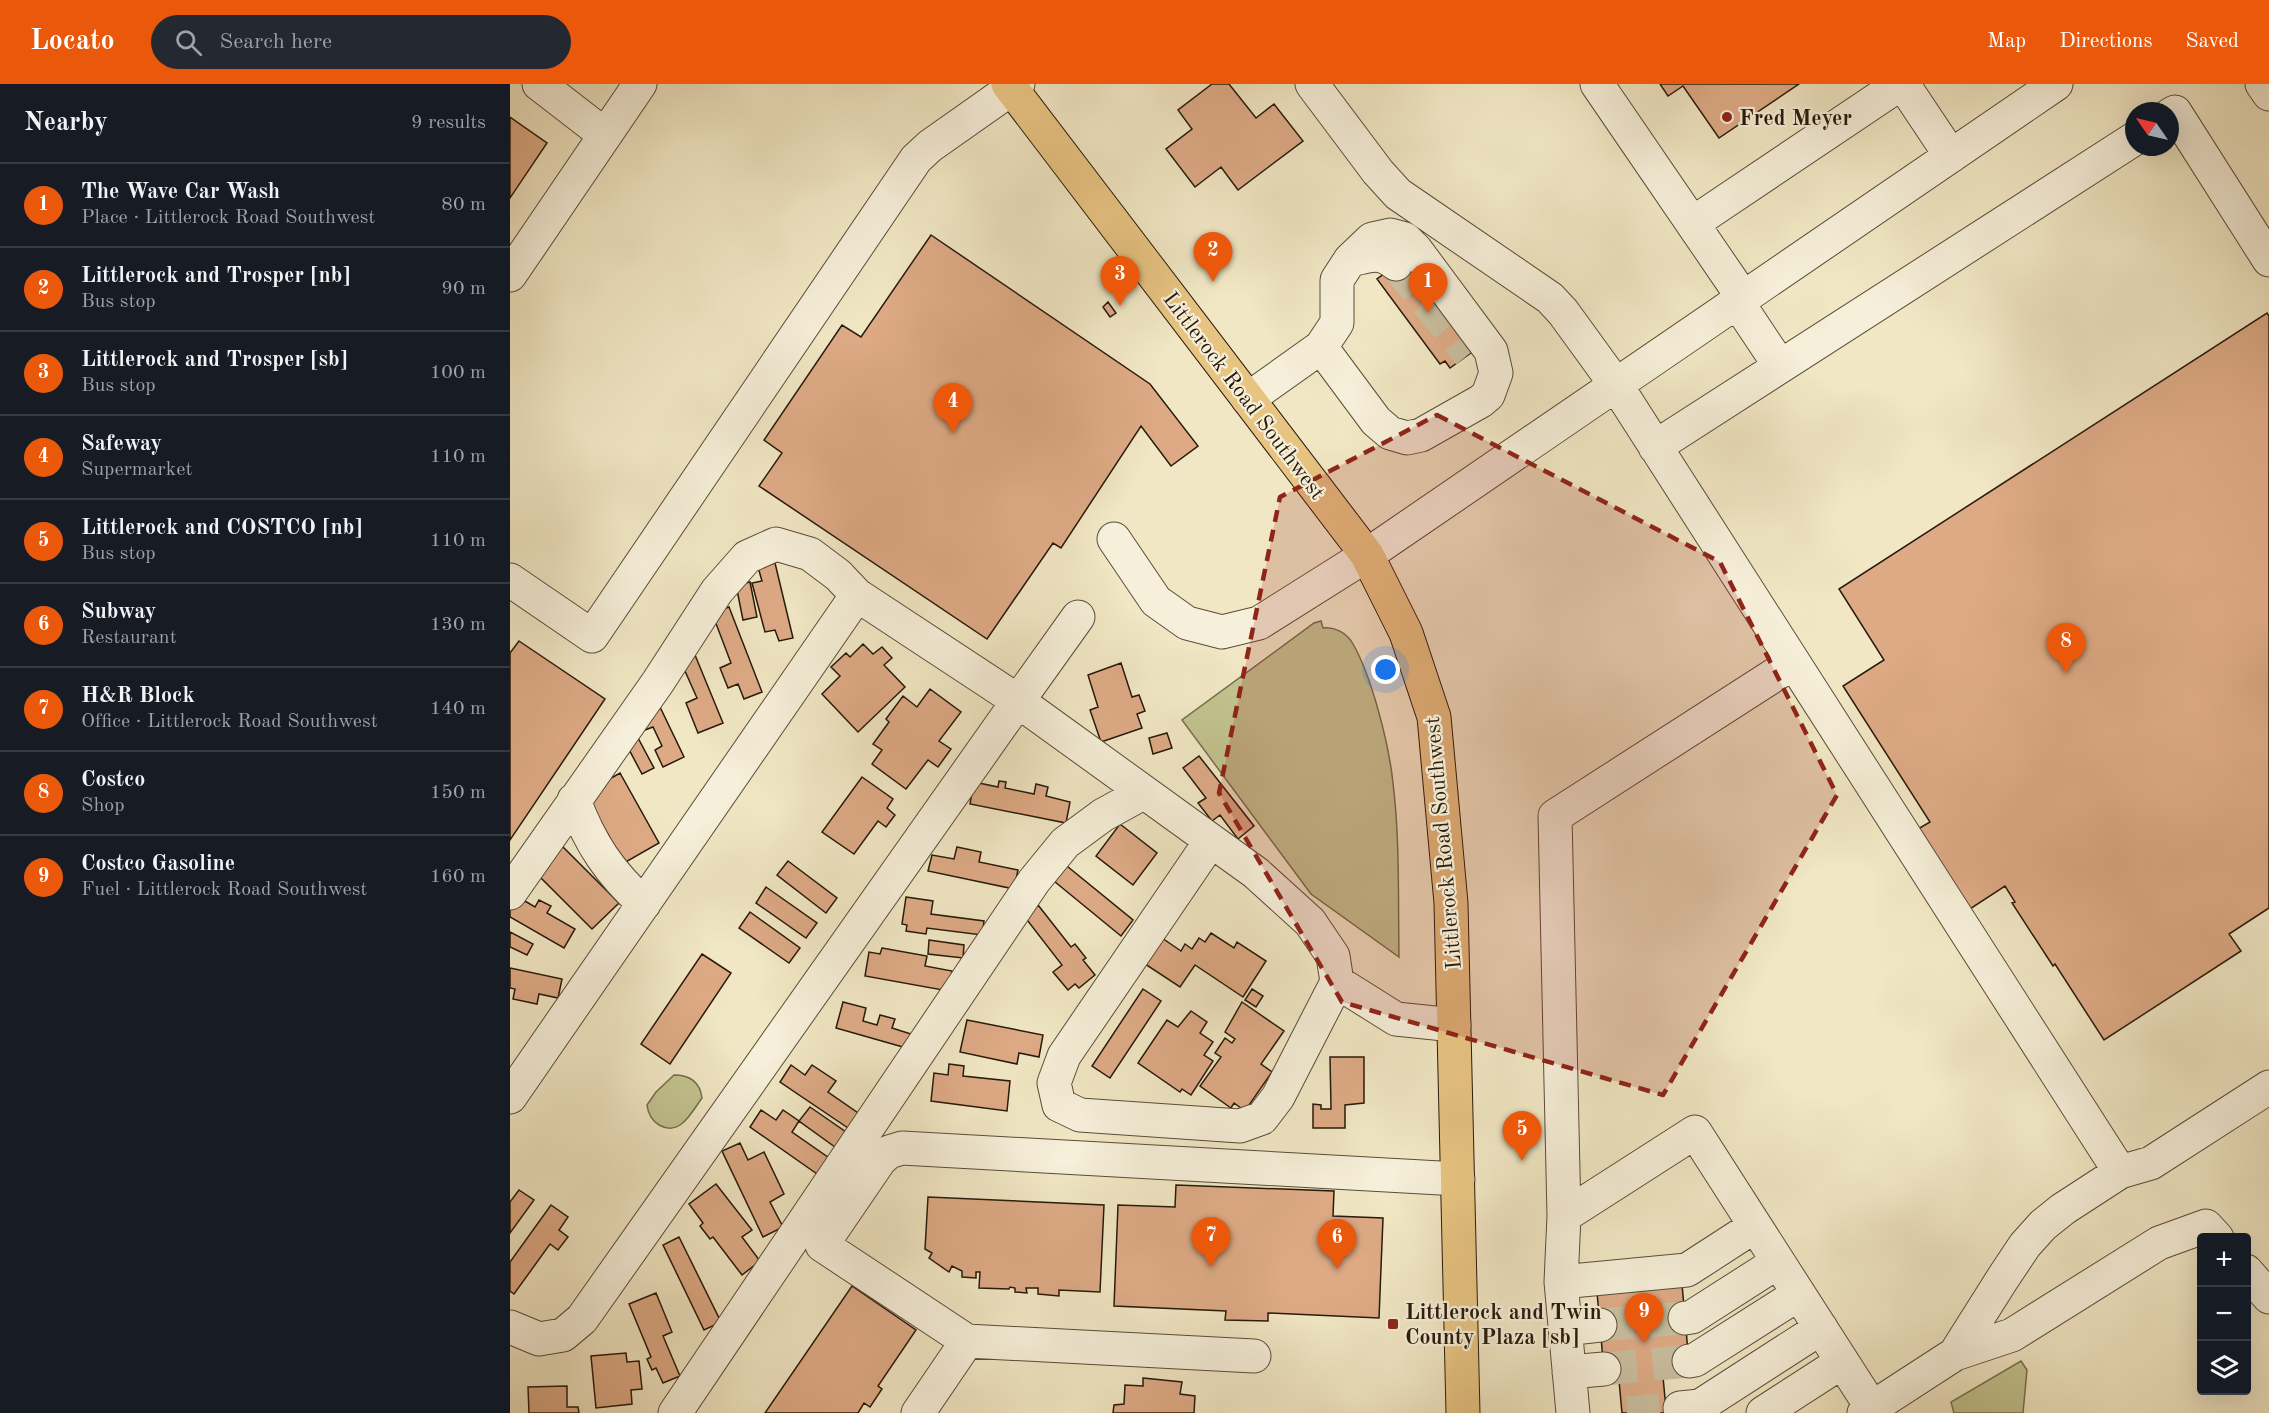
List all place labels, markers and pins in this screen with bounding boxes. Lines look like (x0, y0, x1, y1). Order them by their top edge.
place label: Fred Meyer (1739, 108, 1852, 130)
marker: Fred Meyer (1720, 110, 1734, 124)
pin: 2 (1194, 232, 1232, 282)
pin: 3 (1100, 256, 1140, 306)
pin: 1 (1408, 264, 1448, 313)
pin: 4 (934, 384, 972, 433)
pin: 8 (2046, 624, 2086, 673)
pin: 5 (1502, 1112, 1542, 1161)
pin: 7 (1192, 1218, 1230, 1267)
pin: 6 (1318, 1220, 1356, 1269)
pin: 9 (1624, 1294, 1664, 1343)
place label: Littlerock and Twin County Plaza [sb] (1405, 1302, 1602, 1349)
marker: Littlerock and Twin County Plaza [sb] (1386, 1317, 1400, 1331)

